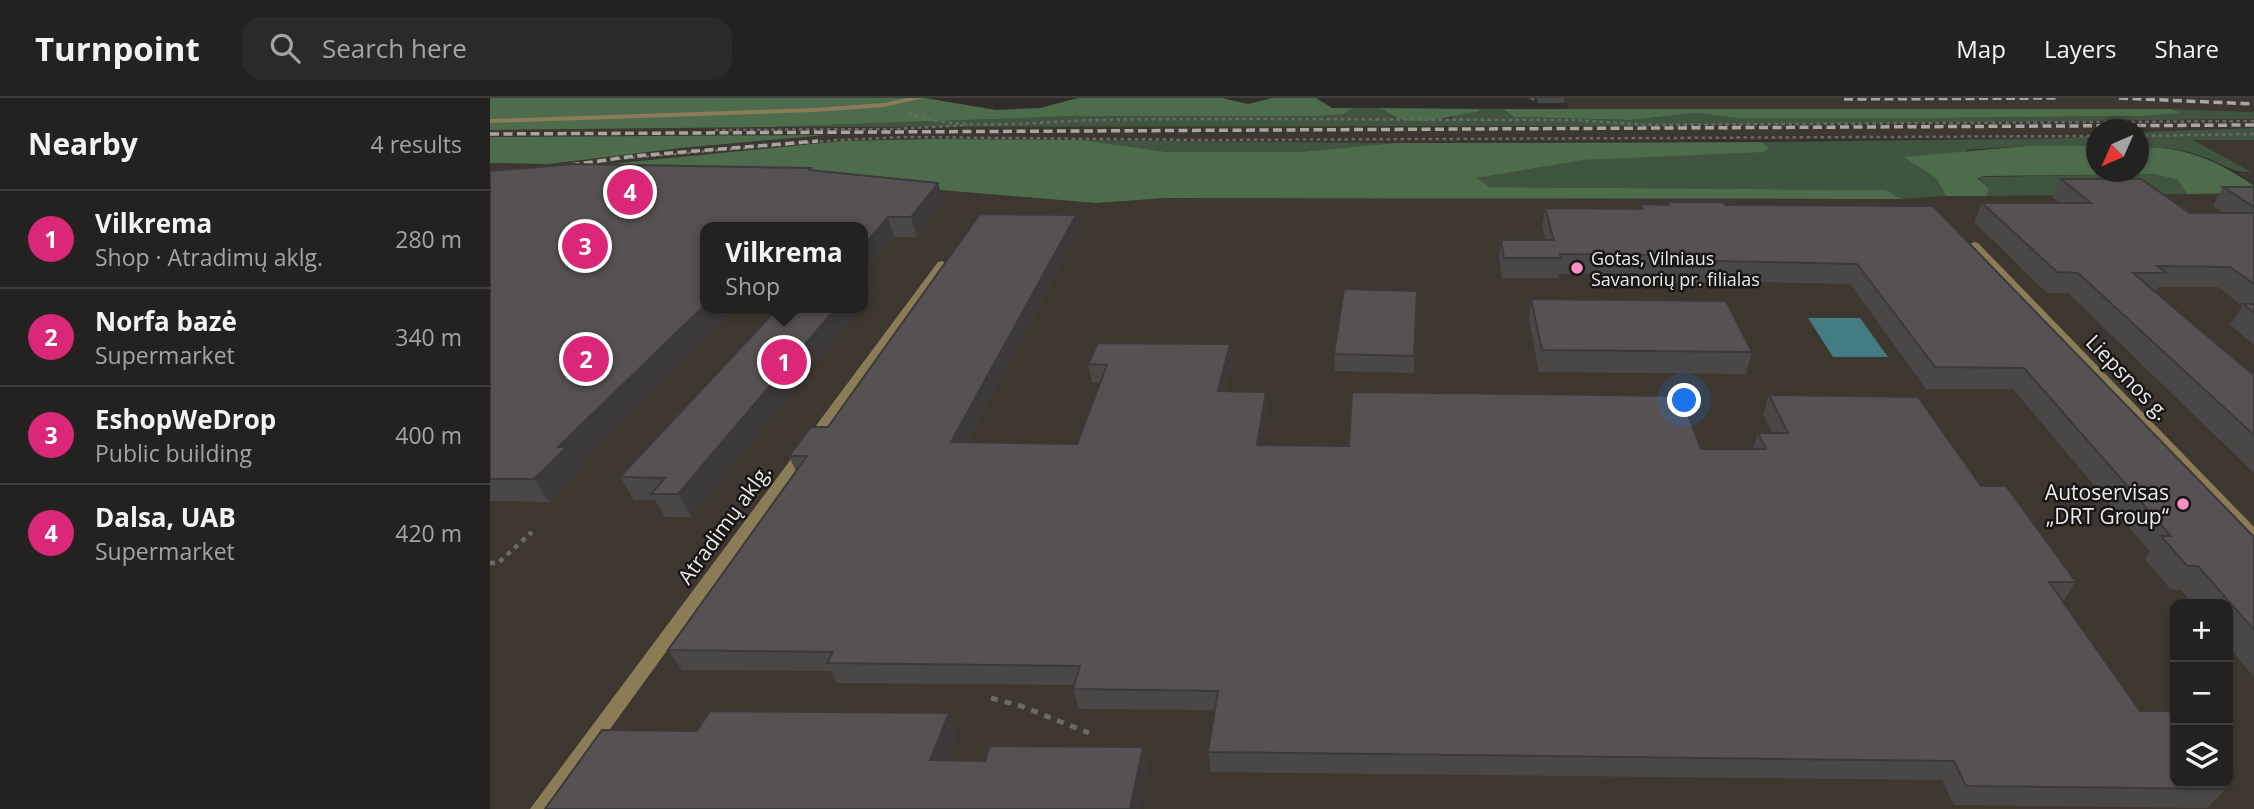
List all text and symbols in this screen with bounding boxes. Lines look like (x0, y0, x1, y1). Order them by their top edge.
search box (242, 17, 732, 80)
text: Turnpoint (35, 26, 200, 71)
icon: search (266, 29, 304, 67)
text: Search here (322, 30, 467, 66)
text: Map (1956, 32, 2006, 65)
text: Layers (2044, 32, 2117, 65)
text: Share (2155, 32, 2219, 65)
north arrow (2086, 119, 2149, 182)
text: Nearby (28, 123, 138, 164)
text: 4 results (371, 128, 462, 160)
pin: 4 (607, 166, 653, 218)
text: Vilkrema (95, 205, 212, 241)
pin: 3 (562, 220, 608, 272)
popup (700, 222, 868, 313)
text: 1 (44, 223, 58, 255)
text: 280 m (395, 223, 462, 255)
text: Vilkrema (725, 234, 843, 270)
text: Shop · Atradimų aklg. (95, 241, 323, 273)
place label: Gotas, Vilniaus Savanorių pr. filialas (1591, 246, 1760, 291)
marker: Gotas, Vilniaus Savanorių pr. filialas (1569, 260, 1585, 276)
text: Shop (725, 270, 780, 302)
text: Norfa bazė (95, 303, 237, 339)
text: 2 (44, 321, 58, 353)
text: 340 m (395, 321, 462, 353)
street label: Liepsnos g. (2080, 328, 2176, 426)
pin: 2 (563, 333, 609, 385)
pin: 1 (761, 336, 807, 388)
text: Supermarket (95, 339, 235, 371)
your location (1667, 383, 1701, 417)
text: EshopWeDrop (95, 401, 276, 437)
text: 3 (44, 419, 58, 451)
text: 400 m (395, 419, 462, 451)
text: Public building (95, 437, 252, 469)
street label: Atradimų aklg. (671, 458, 777, 590)
place label: Autoservisas „DRT Group“ (2045, 478, 2170, 530)
marker: Autoservisas „DRT Group“ (2175, 496, 2191, 512)
text: Dalsa, UAB (95, 499, 236, 535)
text: 4 (44, 517, 58, 549)
text: 420 m (395, 517, 462, 549)
text: Supermarket (95, 535, 235, 567)
map controls (2170, 599, 2233, 788)
button: + (2170, 599, 2233, 662)
button: − (2170, 662, 2233, 725)
button: layers (2170, 725, 2233, 788)

